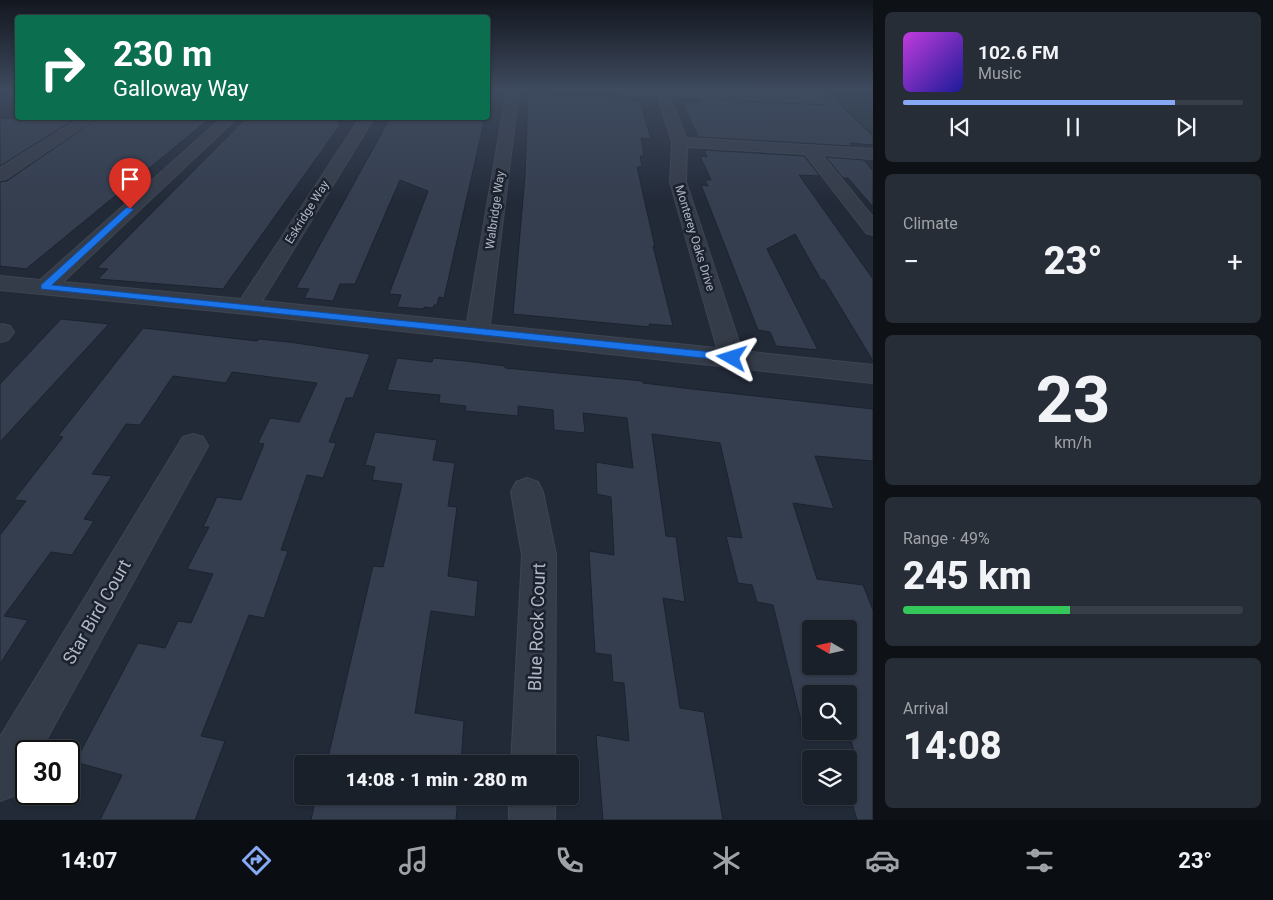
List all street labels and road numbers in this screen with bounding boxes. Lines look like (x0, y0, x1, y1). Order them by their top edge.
street label: Walbridge Way (483, 170, 507, 250)
street label: Eskridge Way (282, 178, 332, 246)
street label: Monterey Oaks Drive (672, 183, 718, 293)
street label: Star Bird Court (58, 556, 135, 668)
street label: Blue Rock Court (524, 562, 549, 691)

